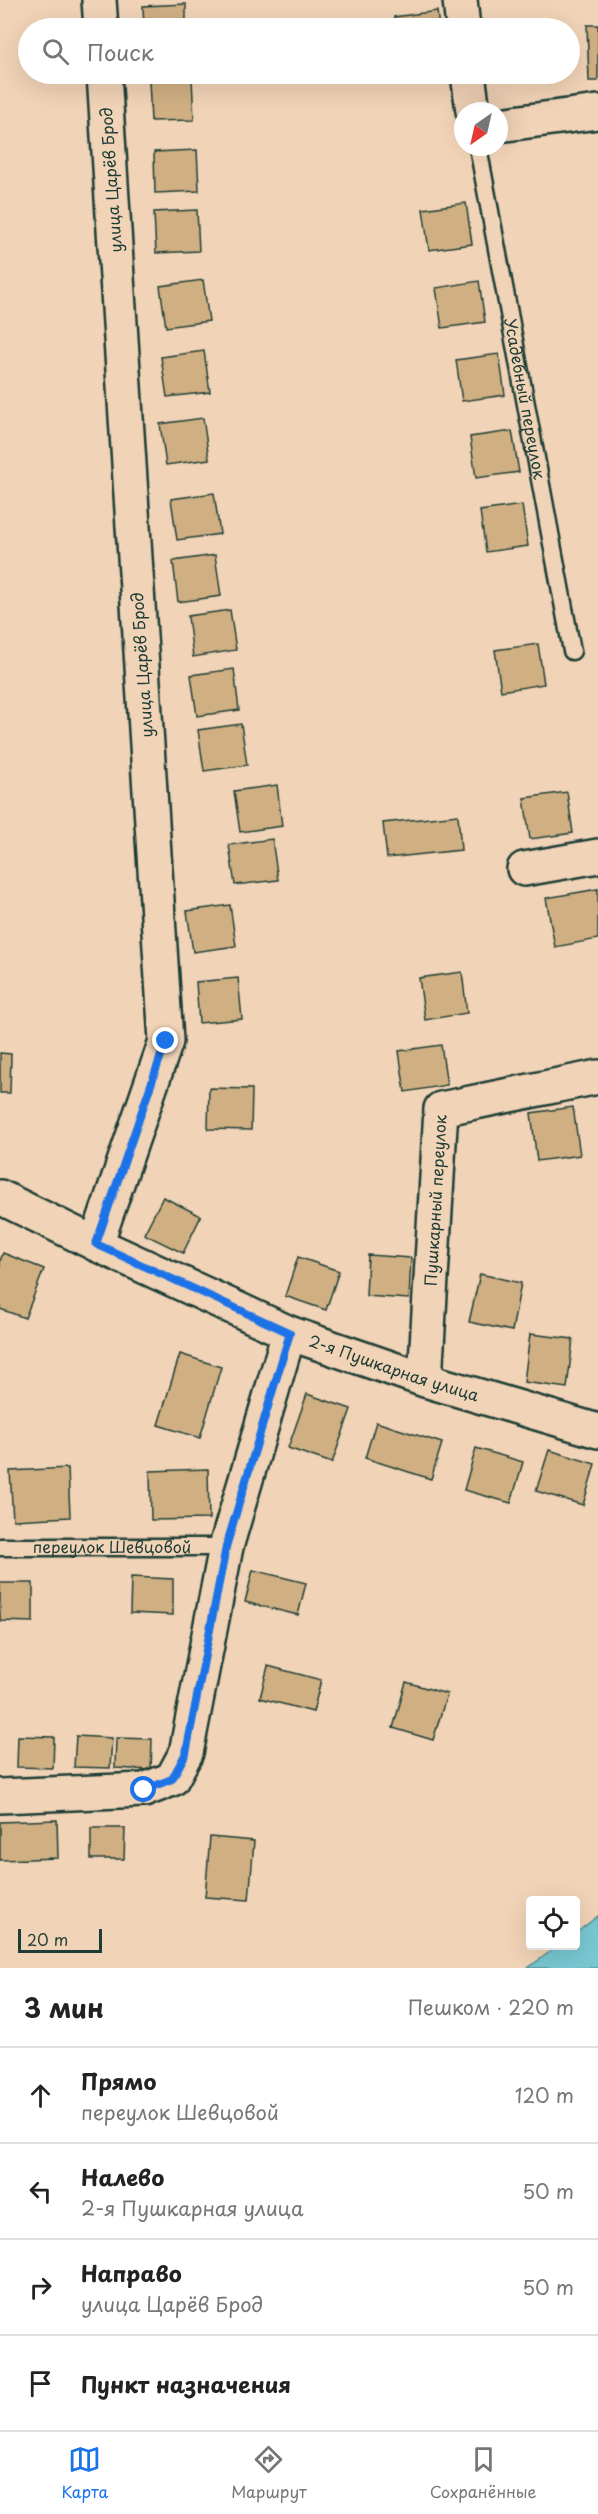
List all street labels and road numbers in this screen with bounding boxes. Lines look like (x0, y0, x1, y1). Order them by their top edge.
street label: улица Царёв Брод (93, 107, 127, 254)
street label: Усадебный переулок (499, 316, 553, 481)
street label: улица Царёв Брод (124, 592, 158, 739)
street label: Пушкарный переулок (418, 1113, 452, 1287)
street label: 2-я Пушкарная улица (306, 1328, 482, 1406)
street label: переулок Шевцовой (33, 1534, 191, 1558)

